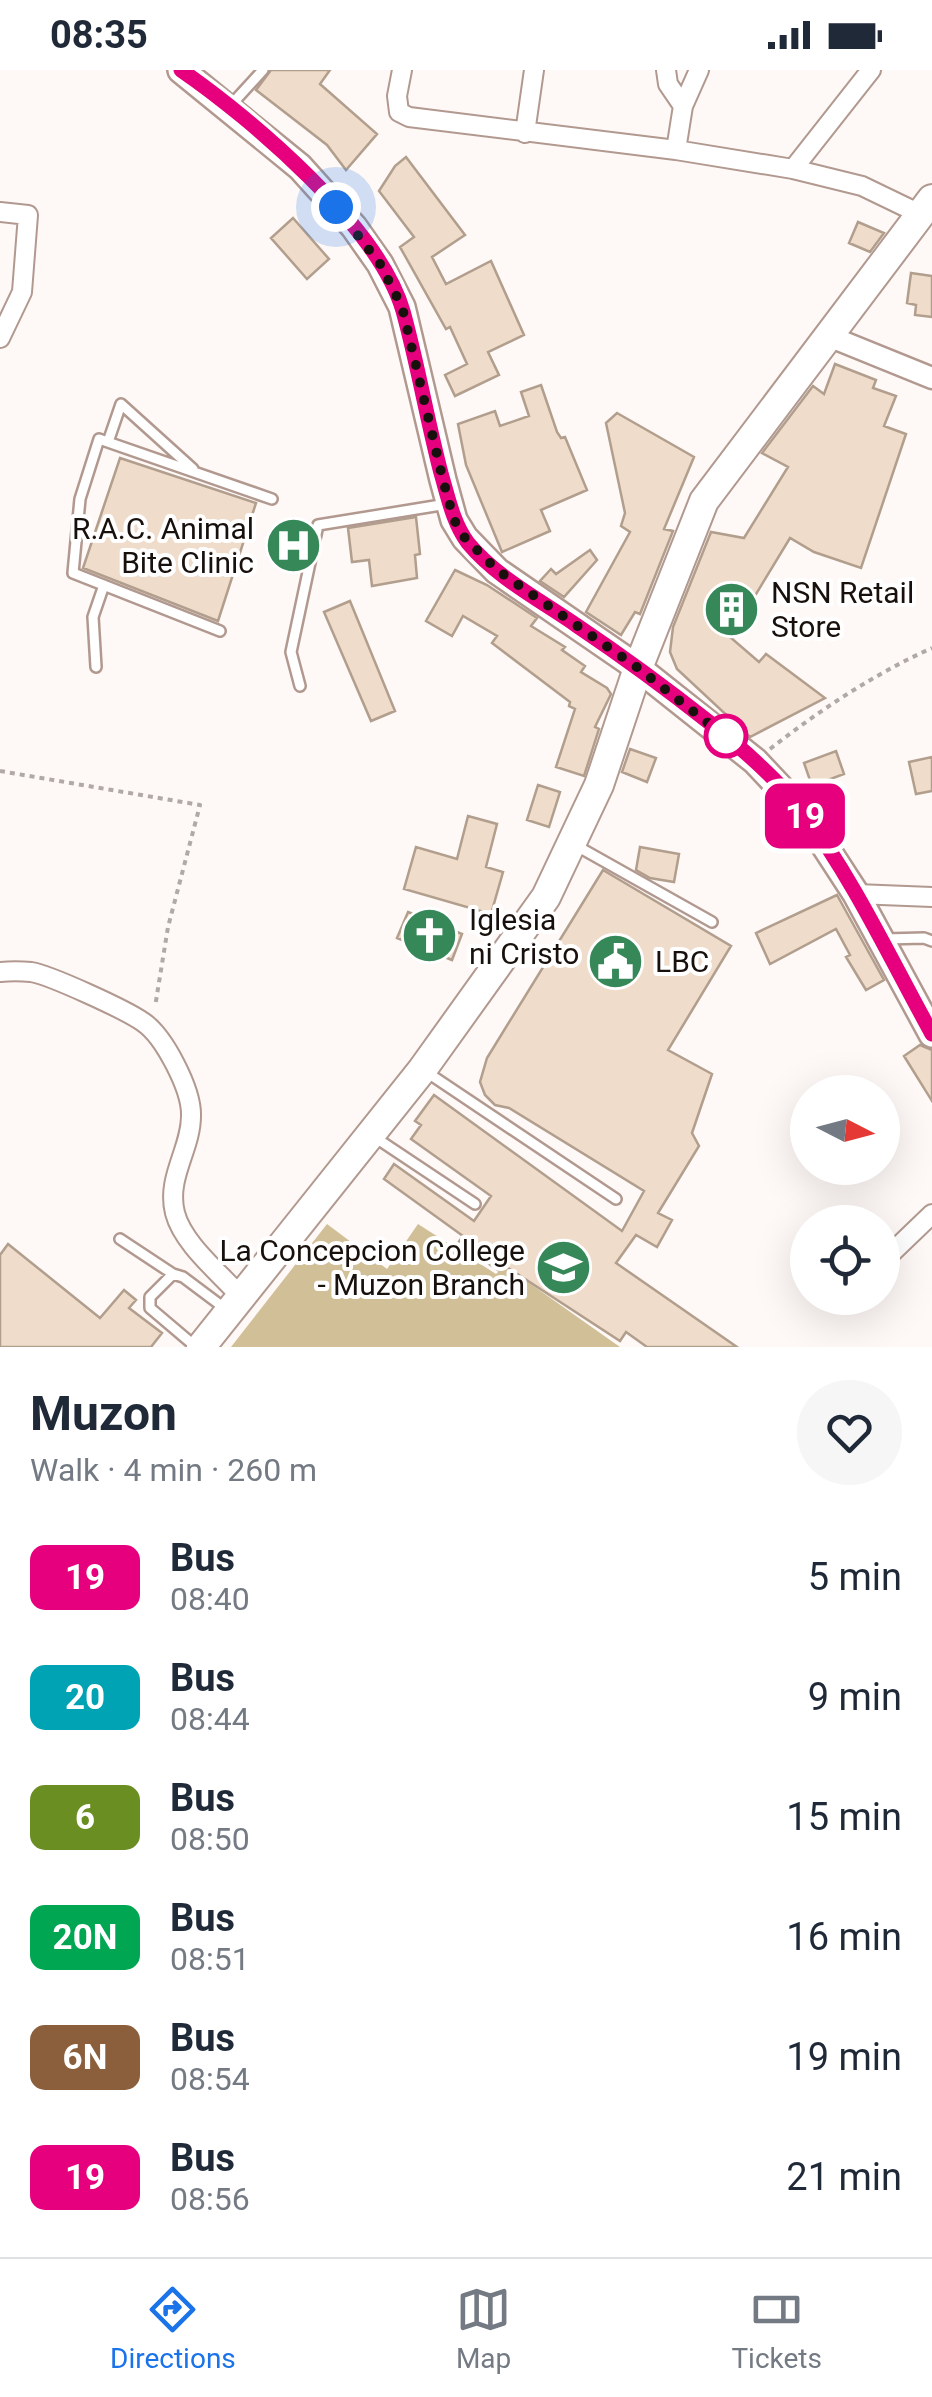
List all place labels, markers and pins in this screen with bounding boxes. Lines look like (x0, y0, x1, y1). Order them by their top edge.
place label: R.A.C. Animal Bite Clinic (72, 511, 254, 580)
hospital icon: R.A.C. Animal Bite Clinic (263, 515, 323, 575)
place label: NSN Retail Store (771, 575, 914, 644)
building icon: NSN Retail Store (702, 579, 762, 639)
unlabelled marker (705, 715, 747, 757)
place label: Iglesia ni Cristo (469, 902, 579, 971)
church icon: Iglesia ni Cristo (400, 906, 460, 966)
public building icon: LBC (586, 931, 646, 991)
place label: LBC (655, 944, 709, 979)
place label: La Concepcion College - Muzon Branch (219, 1233, 525, 1302)
school or university icon: La Concepcion College - Muzon Branch (534, 1237, 594, 1297)

